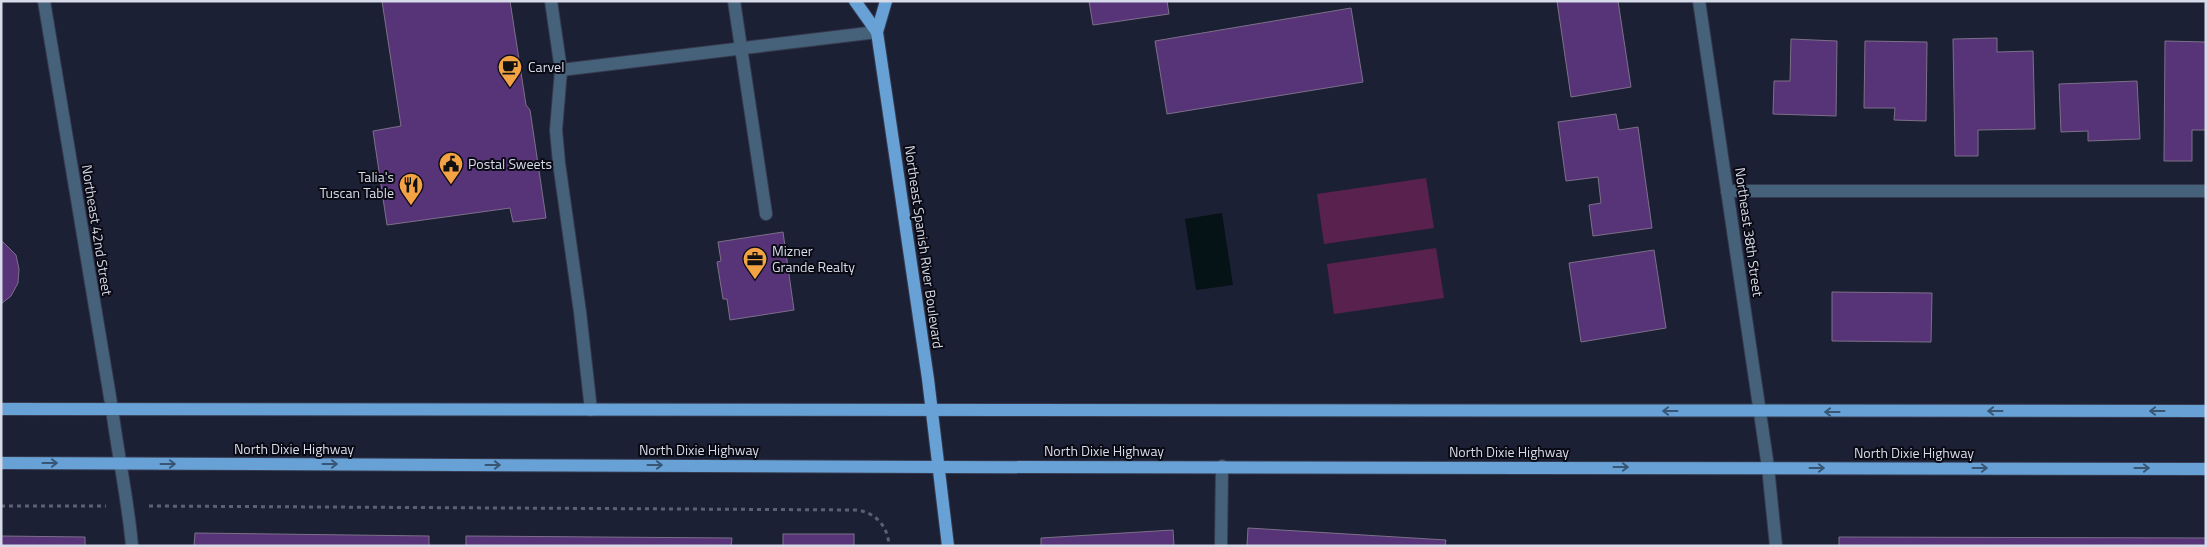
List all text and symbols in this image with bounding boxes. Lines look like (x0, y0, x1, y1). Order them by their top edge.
cafe icon: Carvel (497, 54, 523, 88)
place label: Carvel (528, 56, 564, 77)
street label: Northeast Spanish River Boulevard (900, 144, 949, 350)
public building icon: Postal Sweets (438, 151, 464, 185)
place label: Postal Sweets (468, 153, 552, 174)
street label: Northeast 42nd Street (77, 163, 118, 297)
place label: Talia's Tuscan Table (319, 166, 394, 203)
street label: Northeast 38th Street (1730, 166, 1769, 298)
restaurant icon: Talia's Tuscan Table (398, 172, 424, 206)
place label: Mizner Grande Realty (772, 240, 855, 277)
office icon: Mizner Grande Realty (742, 246, 768, 280)
one-way arrow (1662, 406, 1678, 416)
one-way arrow (1987, 406, 2003, 416)
one-way arrow (2149, 406, 2166, 416)
one-way arrow (1824, 407, 1840, 417)
street label: North Dixie Highway (234, 438, 354, 459)
street label: North Dixie Highway (639, 439, 759, 460)
street label: North Dixie Highway (1044, 440, 1164, 461)
street label: North Dixie Highway (1449, 441, 1569, 462)
street label: North Dixie Highway (1854, 442, 1974, 463)
one-way arrow (42, 458, 58, 468)
one-way arrow (159, 459, 175, 469)
one-way arrow (322, 459, 338, 469)
one-way arrow (484, 460, 500, 470)
one-way arrow (646, 460, 663, 470)
one-way arrow (1612, 462, 1629, 472)
one-way arrow (1808, 463, 1825, 473)
one-way arrow (1971, 463, 1987, 473)
one-way arrow (2134, 463, 2150, 473)

